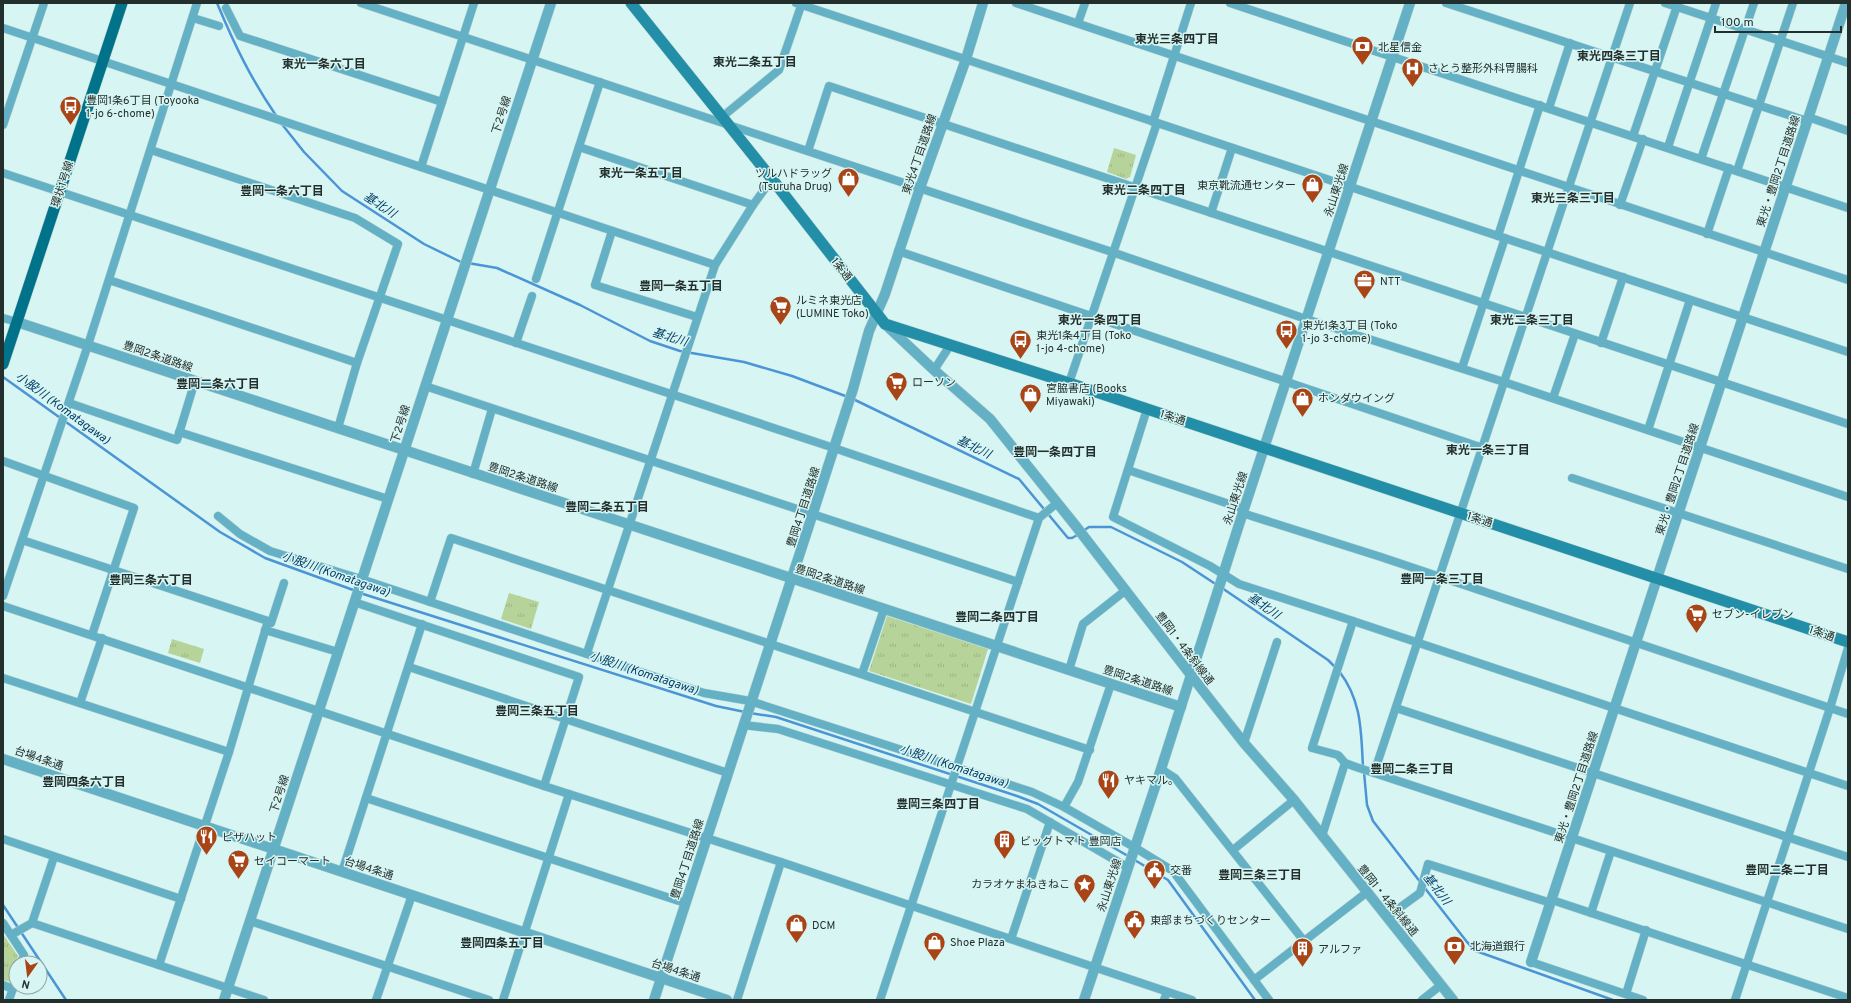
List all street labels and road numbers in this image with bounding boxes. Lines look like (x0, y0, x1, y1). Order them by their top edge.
street label: 下2号線 (489, 94, 515, 136)
street label: 東光4丁目道路線 (900, 112, 940, 196)
street label: 東光・豊岡2丁目道路線 (1754, 114, 1804, 229)
street label: 環状1号線 (49, 159, 77, 209)
street label: 永山東光線 (1322, 162, 1352, 219)
street label: 1条通 (828, 255, 855, 284)
street label: 豊岡2条道路線 (121, 338, 194, 375)
street label: 下2号線 (388, 403, 414, 445)
street label: 1条通 (1158, 407, 1187, 429)
street label: 東光・豊岡2丁目道路線 (1653, 422, 1703, 537)
street label: 豊岡2条道路線 (486, 460, 559, 496)
street label: 豊岡4丁目道路線 (784, 465, 824, 549)
street label: 永山東光線 (1221, 470, 1251, 527)
street label: 1条通 (1465, 509, 1494, 531)
street label: 豊岡2条道路線 (793, 562, 866, 598)
street label: 豊岡1・4条斜線通 (1152, 609, 1216, 688)
street label: 1条通 (1807, 623, 1836, 645)
street label: 豊岡2条道路線 (1101, 663, 1174, 699)
street label: 東光・豊岡2丁目道路線 (1552, 730, 1602, 845)
street label: 台場4条通 (12, 744, 65, 774)
street label: 下2号線 (267, 773, 293, 815)
street label: 豊岡4丁目道路線 (668, 817, 708, 901)
street label: 台場4条通 (342, 854, 395, 883)
street label: 永山東光線 (1095, 857, 1125, 914)
street label: 豊岡1・4条斜線通 (1354, 862, 1420, 939)
street label: 台場4条通 (649, 956, 702, 985)

